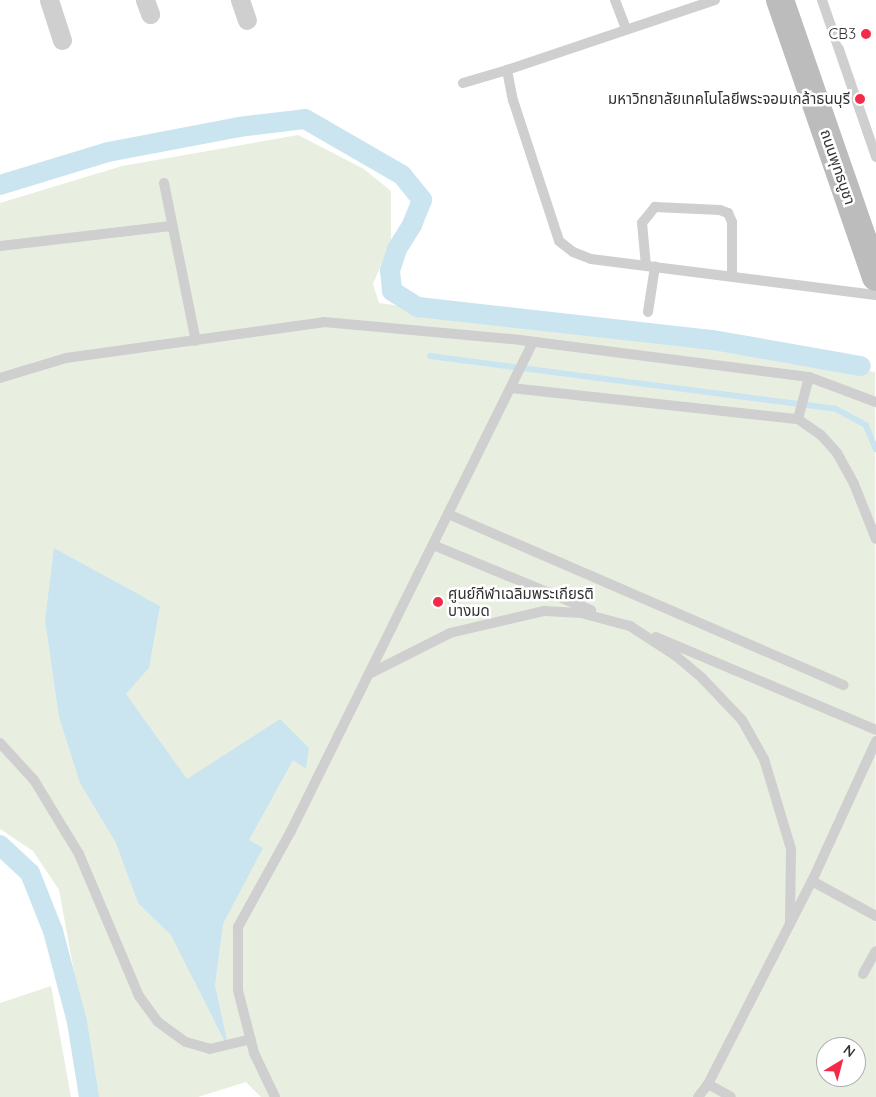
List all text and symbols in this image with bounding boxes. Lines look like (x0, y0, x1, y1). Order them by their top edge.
place label: CB3 (829, 25, 856, 43)
marker: CB3 (860, 28, 872, 40)
place label: มหาวิทยาลัยเทคโนโลยีพระจอมเกล้าธนบุรี (608, 90, 850, 108)
marker: มหาวิทยาลัยเทคโนโลยีพระจอมเกล้าธนบุรี (854, 93, 866, 105)
street label: ถนนพุทธบูชา (817, 127, 859, 207)
place label: ศูนย์กีฬาเฉลิมพระเกียรติ บางมด (448, 584, 594, 619)
marker: ศูนย์กีฬาเฉลิมพระเกียรติ บางมด (432, 596, 444, 608)
north arrow (816, 1037, 866, 1087)
text: N (840, 1041, 859, 1061)

